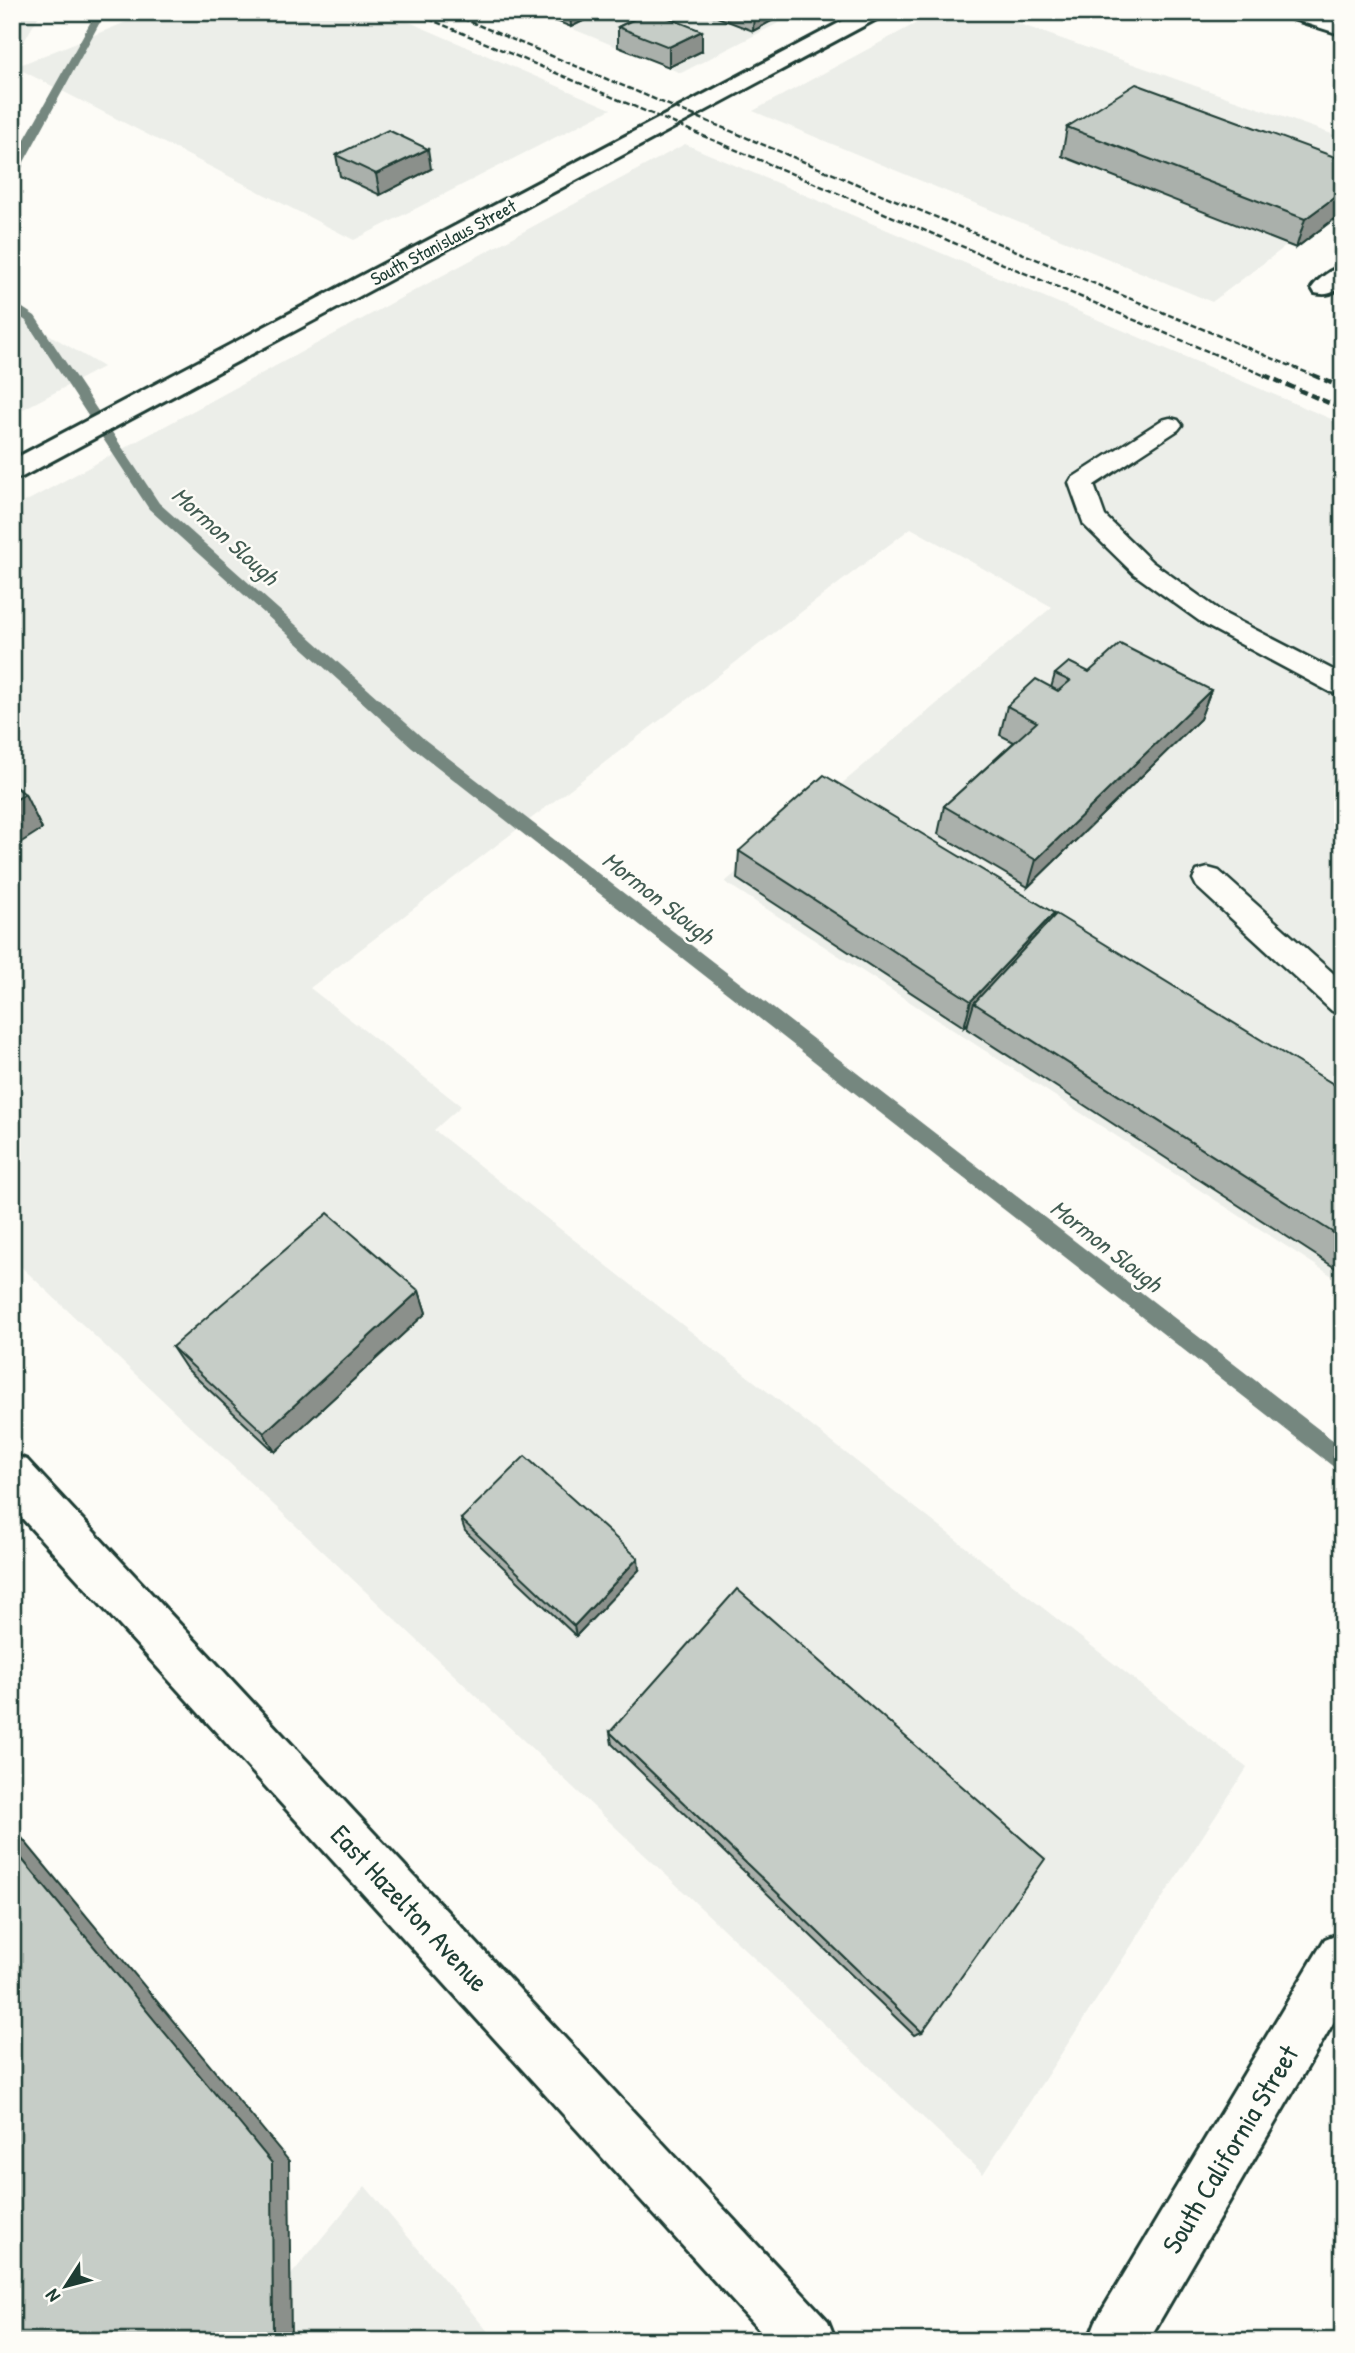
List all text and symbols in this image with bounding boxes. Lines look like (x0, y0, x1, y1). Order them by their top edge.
street label: South Stanislaus Street (365, 192, 521, 291)
water label: Mormon Slough (165, 479, 287, 594)
water label: Mormon Slough (596, 844, 722, 953)
water label: Mormon Slough (1044, 1192, 1170, 1301)
street label: East Hazelton Avenue (322, 1816, 498, 2000)
street label: South California Street (1153, 2037, 1307, 2260)
north arrow (32, 2252, 102, 2322)
text: N (39, 2284, 66, 2308)

